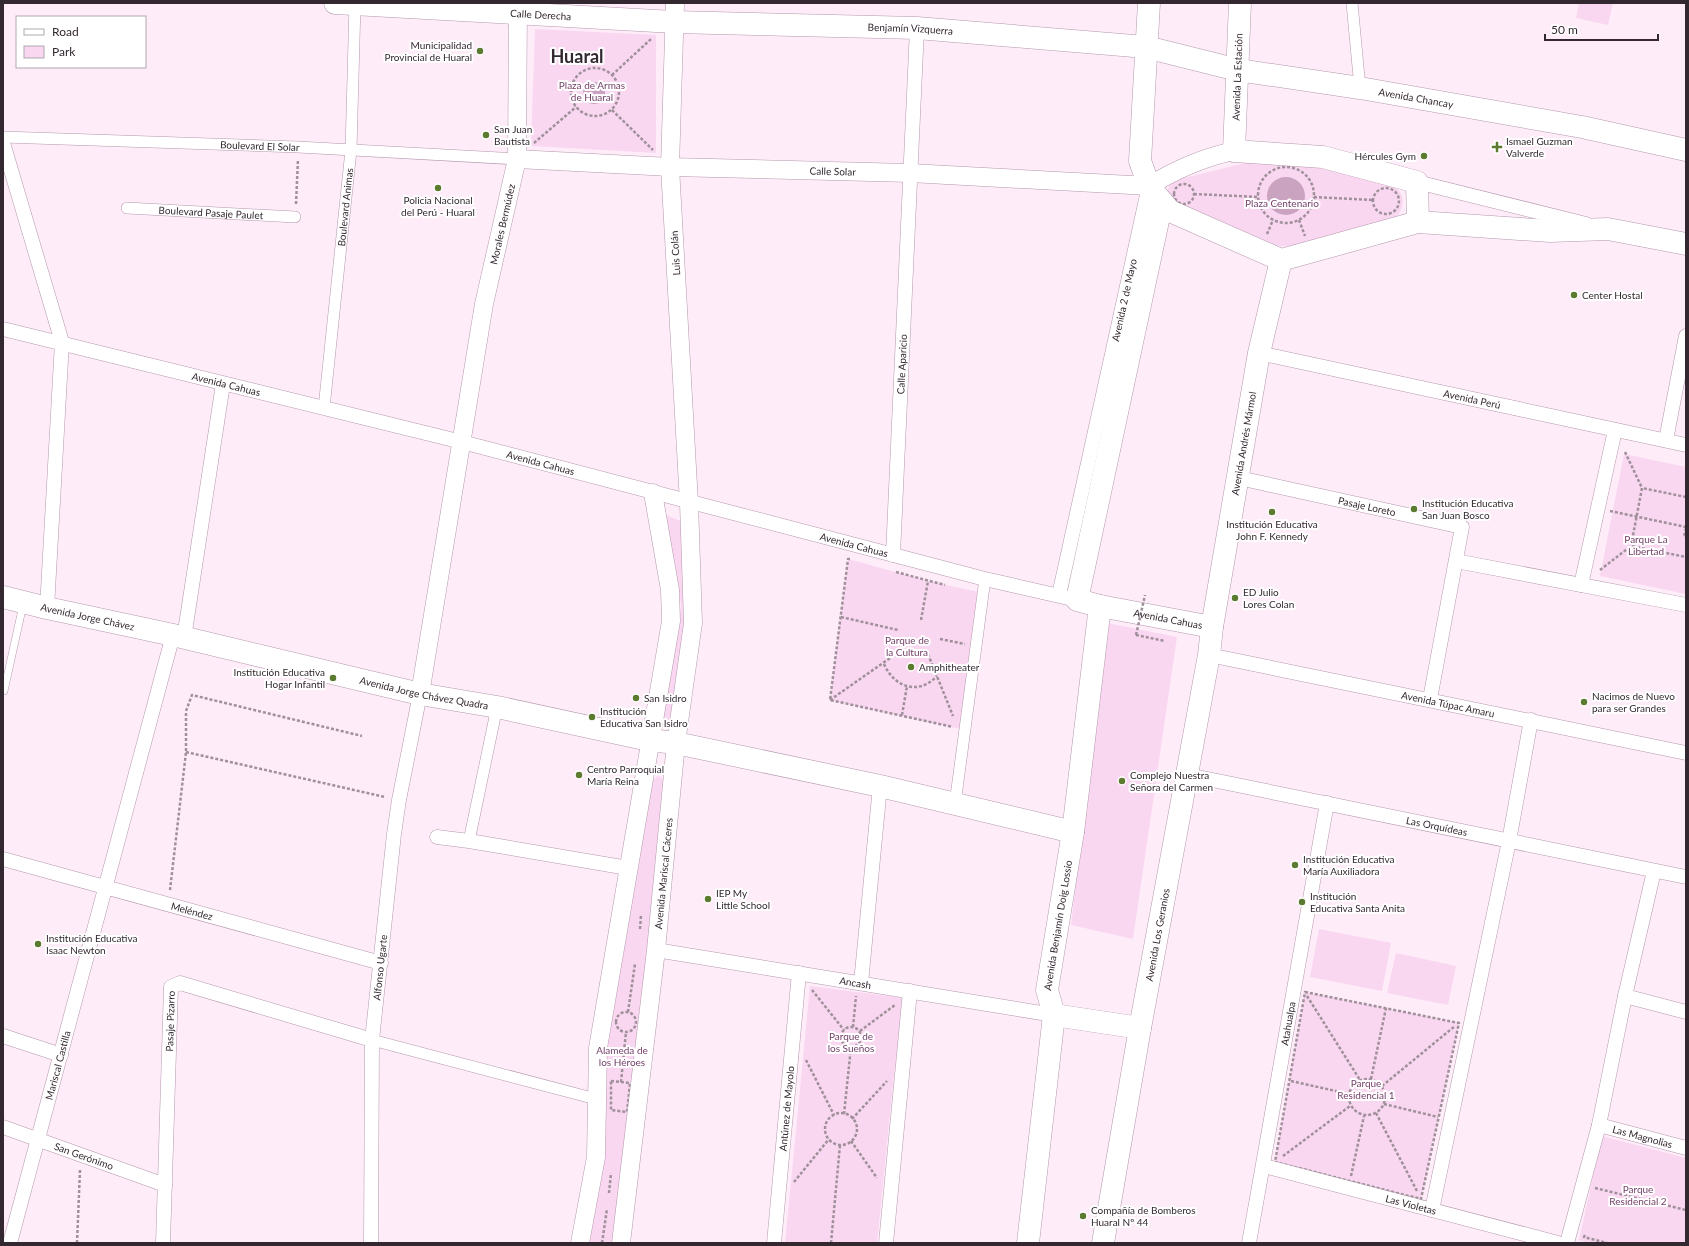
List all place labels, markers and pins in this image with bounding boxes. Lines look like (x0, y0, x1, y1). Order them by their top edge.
place label: Municipalidad Provincial de Huaral (384, 39, 472, 63)
marker: Municipalidad Provincial de Huaral (475, 46, 485, 56)
place label: San Juan Bautista (494, 123, 532, 147)
marker: San Juan Bautista (481, 130, 491, 140)
place label: Ismael Guzman Valverde (1506, 135, 1572, 159)
marker: Ismael Guzman Valverde (1491, 141, 1503, 153)
place label: Hércules Gym (1354, 150, 1416, 162)
marker: Hércules Gym (1419, 151, 1429, 161)
marker: Policia Nacional del Perú - Huaral (433, 183, 443, 193)
place label: Policia Nacional del Perú - Huaral (401, 194, 475, 218)
place label: Center Hostal (1582, 289, 1643, 301)
marker: Center Hostal (1569, 290, 1579, 300)
place label: Institución Educativa San Juan Bosco (1422, 497, 1514, 521)
marker: Institución Educativa San Juan Bosco (1409, 504, 1419, 514)
marker: Institución Educativa John F. Kennedy (1267, 507, 1277, 517)
place label: Institución Educativa John F. Kennedy (1226, 518, 1318, 542)
place label: ED Julio Lores Colan (1243, 586, 1294, 610)
marker: ED Julio Lores Colan (1230, 593, 1240, 603)
place label: Amphitheater (919, 661, 980, 673)
marker: Amphitheater (906, 662, 916, 672)
place label: Institución Educativa Hogar Infantil (233, 666, 325, 690)
marker: Institución Educativa Hogar Infantil (328, 673, 338, 683)
place label: Nacimos de Nuevo para ser Grandes (1592, 690, 1675, 714)
place label: San Isidro (644, 692, 687, 704)
marker: San Isidro (631, 693, 641, 703)
marker: Nacimos de Nuevo para ser Grandes (1579, 697, 1589, 707)
place label: Institución Educativa San Isidro (600, 705, 688, 729)
marker: Institución Educativa San Isidro (587, 712, 597, 722)
place label: Centro Parroquial María Reina (587, 763, 664, 787)
place label: Complejo Nuestra Señora del Carmen (1130, 769, 1213, 793)
marker: Centro Parroquial María Reina (574, 770, 584, 780)
marker: Complejo Nuestra Señora del Carmen (1117, 776, 1127, 786)
place label: Institución Educativa María Auxiliadora (1303, 853, 1395, 877)
marker: Institución Educativa María Auxiliadora (1290, 860, 1300, 870)
place label: IEP My Little School (716, 887, 770, 911)
place label: Institución Educativa Santa Anita (1310, 890, 1405, 914)
marker: IEP My Little School (703, 894, 713, 904)
marker: Institución Educativa Santa Anita (1297, 897, 1307, 907)
place label: Institución Educativa Isaac Newton (46, 932, 138, 956)
marker: Institución Educativa Isaac Newton (33, 939, 43, 949)
place label: Compañía de Bomberos Huaral Nº 44 (1091, 1204, 1196, 1228)
marker: Compañía de Bomberos Huaral Nº 44 (1078, 1211, 1088, 1221)

